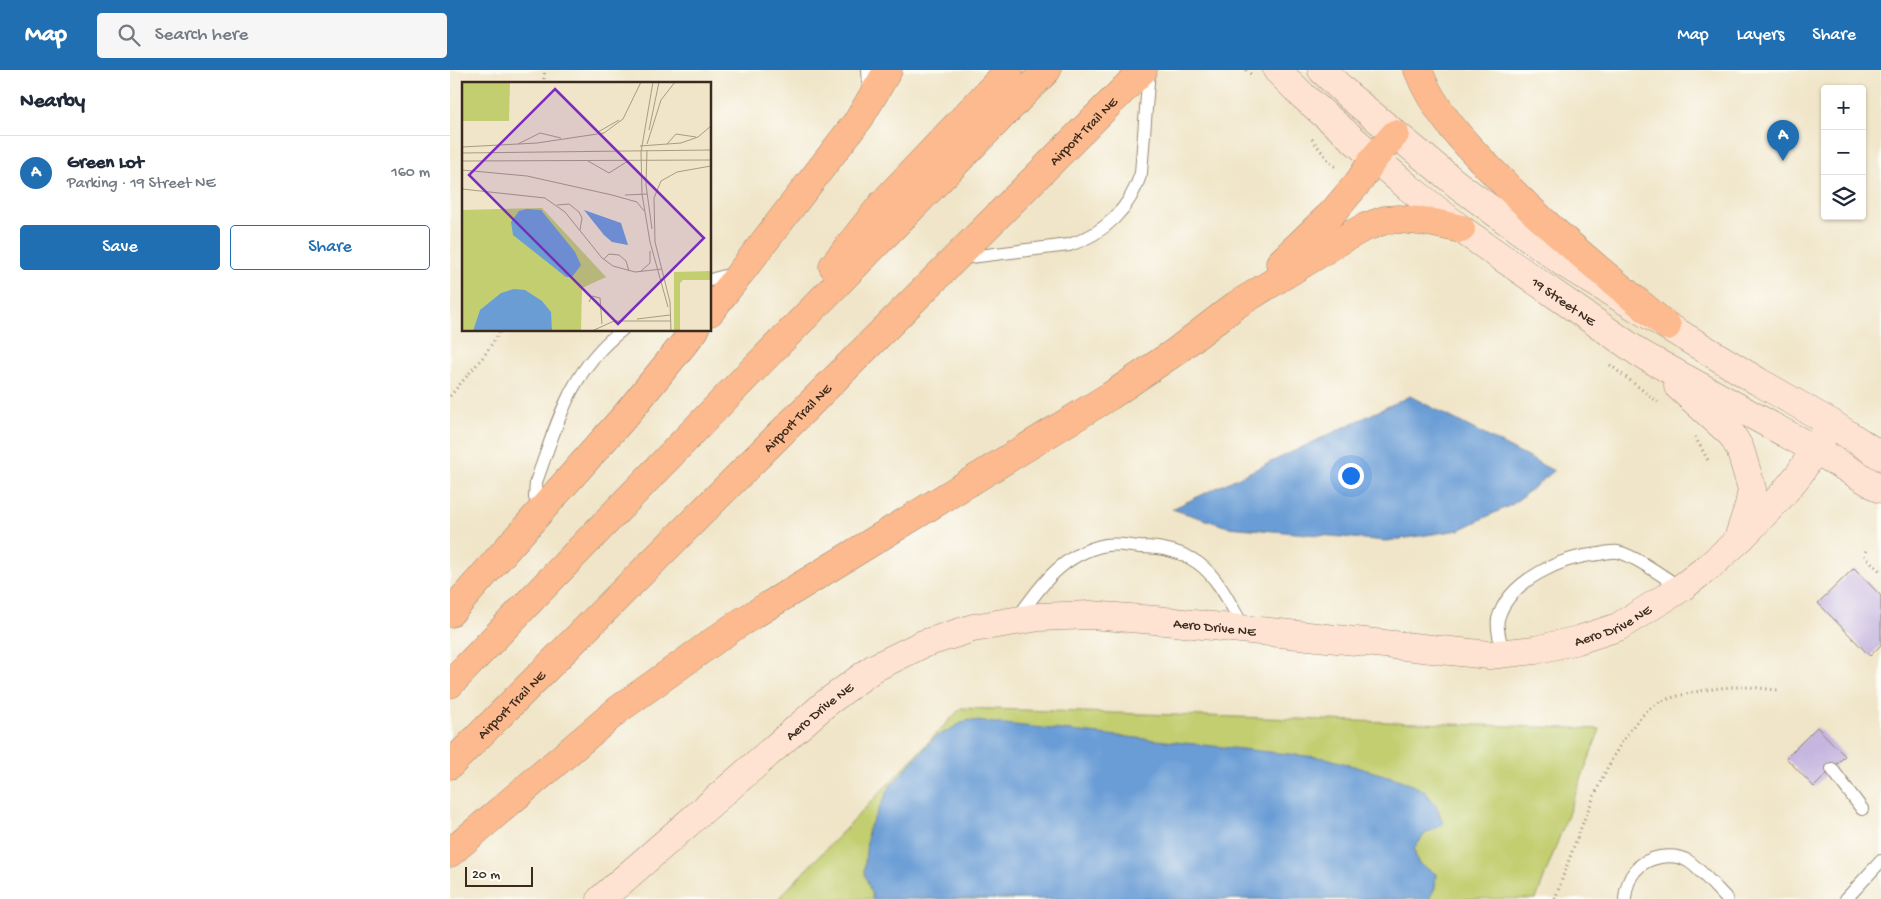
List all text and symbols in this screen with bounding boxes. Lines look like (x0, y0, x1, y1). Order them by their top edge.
search box (97, 13, 447, 58)
text: Map (25, 21, 67, 50)
icon: search (115, 21, 143, 49)
text: Search here (155, 24, 248, 47)
text: Map (1677, 25, 1709, 46)
text: Layers (1737, 25, 1784, 46)
text: Share (1812, 25, 1856, 46)
inset map (462, 82, 711, 331)
map controls (1821, 85, 1866, 220)
button: + (1821, 85, 1866, 130)
text: Nearby (20, 90, 85, 115)
street label: Airport Trail NE (1047, 94, 1123, 170)
pin: A (1767, 120, 1799, 161)
button: − (1821, 130, 1866, 175)
text: Green Lot (67, 152, 143, 175)
text: A (31, 164, 41, 183)
text: 160 m (391, 164, 430, 183)
text: Parking · 19 Street NE (67, 175, 215, 194)
button: layers (1821, 175, 1866, 220)
button: Save (20, 225, 220, 270)
button: Share (230, 225, 430, 270)
street label: 19 Street NE (1526, 274, 1599, 332)
street label: Airport Trail NE (761, 380, 837, 457)
your location (1338, 463, 1364, 489)
street label: Aero Drive NE (1573, 602, 1656, 652)
street label: Aero Drive NE (1172, 616, 1258, 642)
street label: Airport Trail NE (475, 667, 551, 744)
street label: Aero Drive NE (783, 679, 859, 745)
scale bar (465, 864, 532, 887)
text: 20 m (472, 867, 500, 884)

